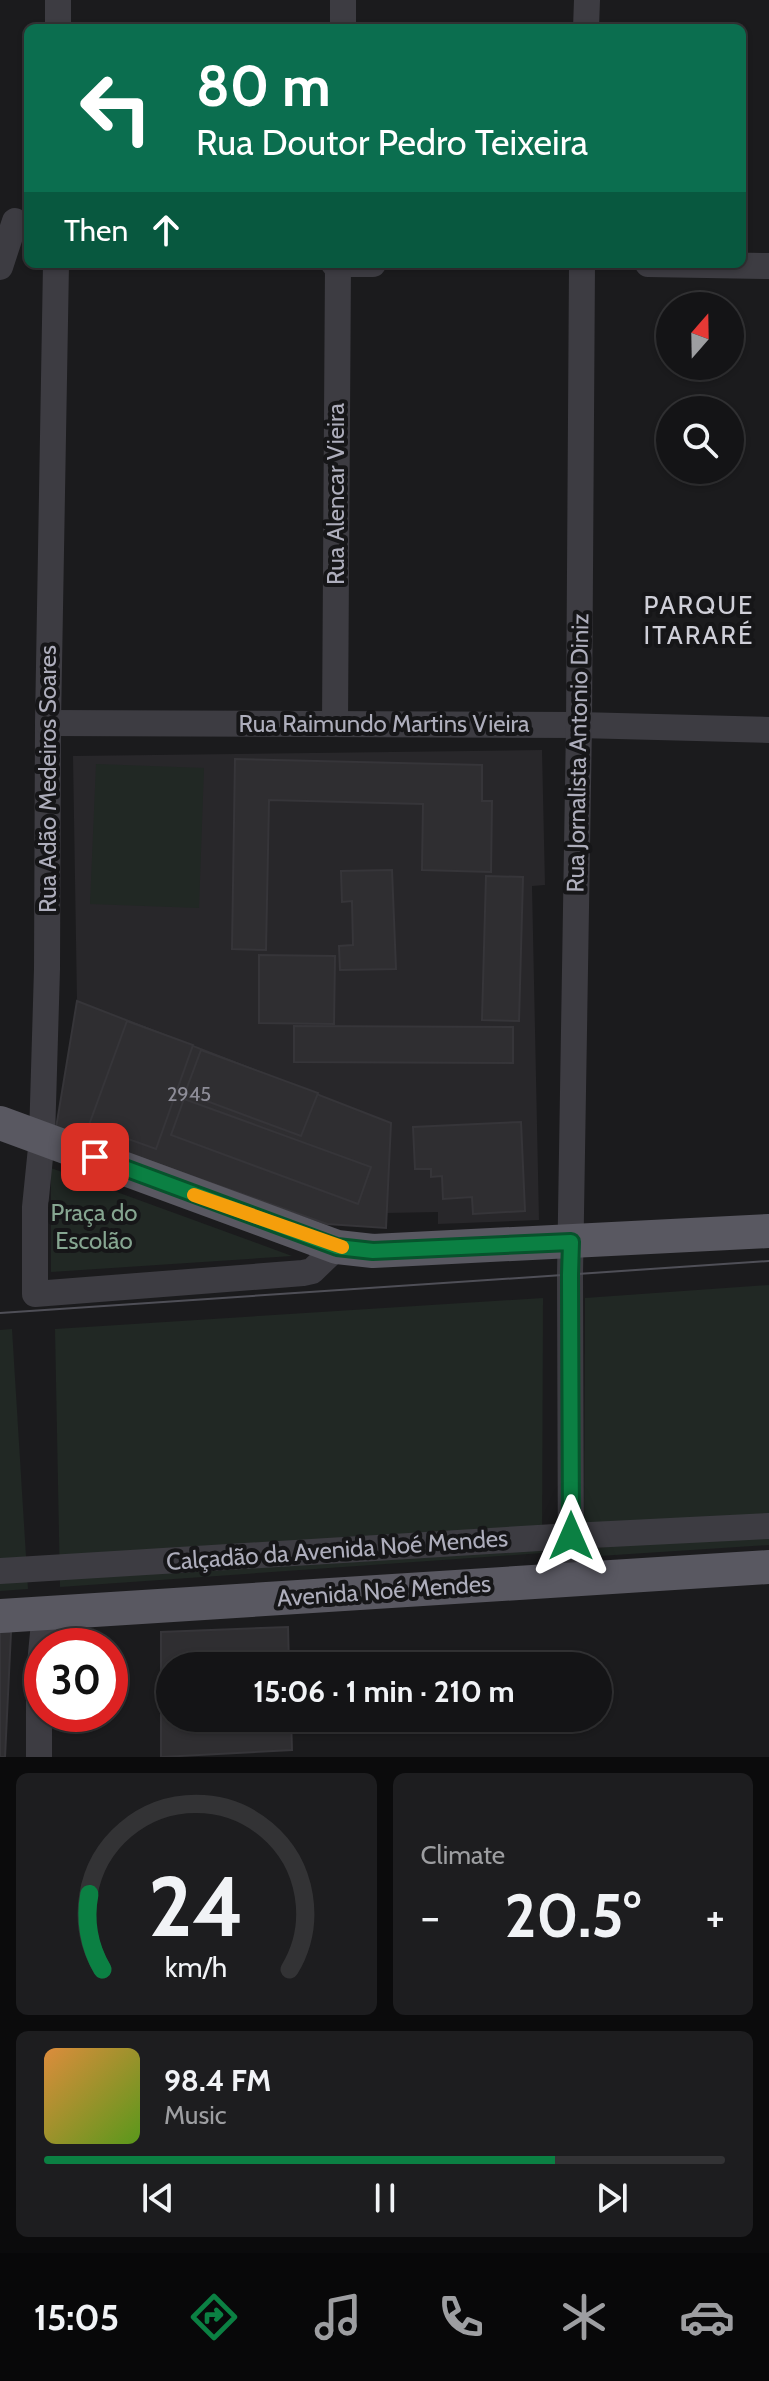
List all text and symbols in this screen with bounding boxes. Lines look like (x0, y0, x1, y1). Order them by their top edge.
text: 80 m (196, 52, 331, 120)
icon: left (64, 56, 168, 160)
text: Rua Doutor Pedro Teixeira (196, 120, 588, 164)
icon: ahead (144, 208, 188, 252)
text: Then (64, 212, 128, 249)
north arrow (656, 292, 744, 380)
map controls (656, 292, 744, 484)
button: search (656, 396, 744, 484)
street label: Rua Alencar Vieira (321, 403, 350, 585)
district label: PARQUE ITARARÉ (644, 589, 754, 651)
street label: Rua Jornalista Antonio Diniz (561, 613, 594, 893)
street label: Rua Adão Medeiros Soares (33, 645, 62, 913)
street label: Rua Raimundo Martins Vieira (238, 709, 530, 738)
house number: 2945 (167, 1082, 211, 1106)
pin (61, 1123, 129, 1191)
icon: arrive (73, 1135, 117, 1179)
park label: Praça do Escolão (51, 1198, 137, 1255)
position arrow (529, 1494, 613, 1578)
street label: Calçadão da Avenida Noé Mendes (165, 1523, 509, 1576)
street label: Avenida Noé Mendes (276, 1569, 492, 1612)
speed limit sign: 30 (24, 1628, 128, 1732)
text: 15:06 · 1 min · 210 m (253, 1673, 515, 1710)
text: Climate (421, 1839, 505, 1871)
text: 24 (148, 1856, 244, 1957)
text: 20.5° (505, 1879, 641, 1952)
text: − (421, 1890, 440, 1943)
text: + (706, 1890, 725, 1943)
text: km/h (165, 1949, 228, 1984)
text: 98.4 FM (164, 2062, 271, 2099)
text: Music (164, 2099, 227, 2131)
icon: previous (136, 2176, 180, 2220)
icon: pause (363, 2176, 407, 2220)
icon: next (590, 2176, 634, 2220)
icon: directions (186, 2289, 242, 2345)
icon: music (310, 2289, 366, 2345)
icon: phone (433, 2289, 489, 2345)
icon: climate (556, 2289, 612, 2345)
icon: car (679, 2289, 735, 2345)
text: 15:05 (34, 2295, 119, 2339)

